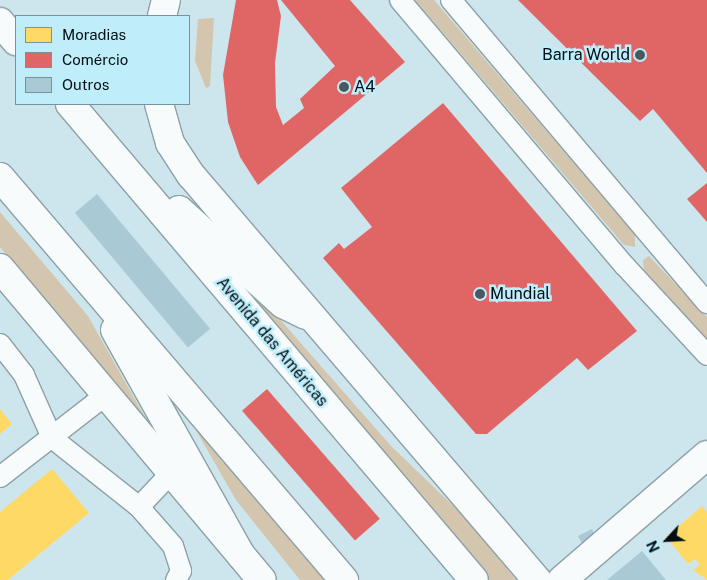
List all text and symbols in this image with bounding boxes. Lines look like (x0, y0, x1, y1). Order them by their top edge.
legend (15, 15, 190, 105)
text: Moradias (62, 26, 126, 43)
place label: Barra World (542, 45, 630, 65)
marker: Barra World (634, 49, 646, 61)
text: Comércio (62, 51, 128, 68)
text: Outros (62, 76, 109, 93)
place label: A4 (354, 77, 375, 97)
marker: A4 (338, 81, 350, 93)
street label: Avenida das Américas (212, 273, 332, 411)
place label: Mundial (490, 284, 550, 304)
marker: Mundial (474, 288, 486, 300)
north arrow (642, 515, 692, 565)
text: N (644, 538, 663, 555)

